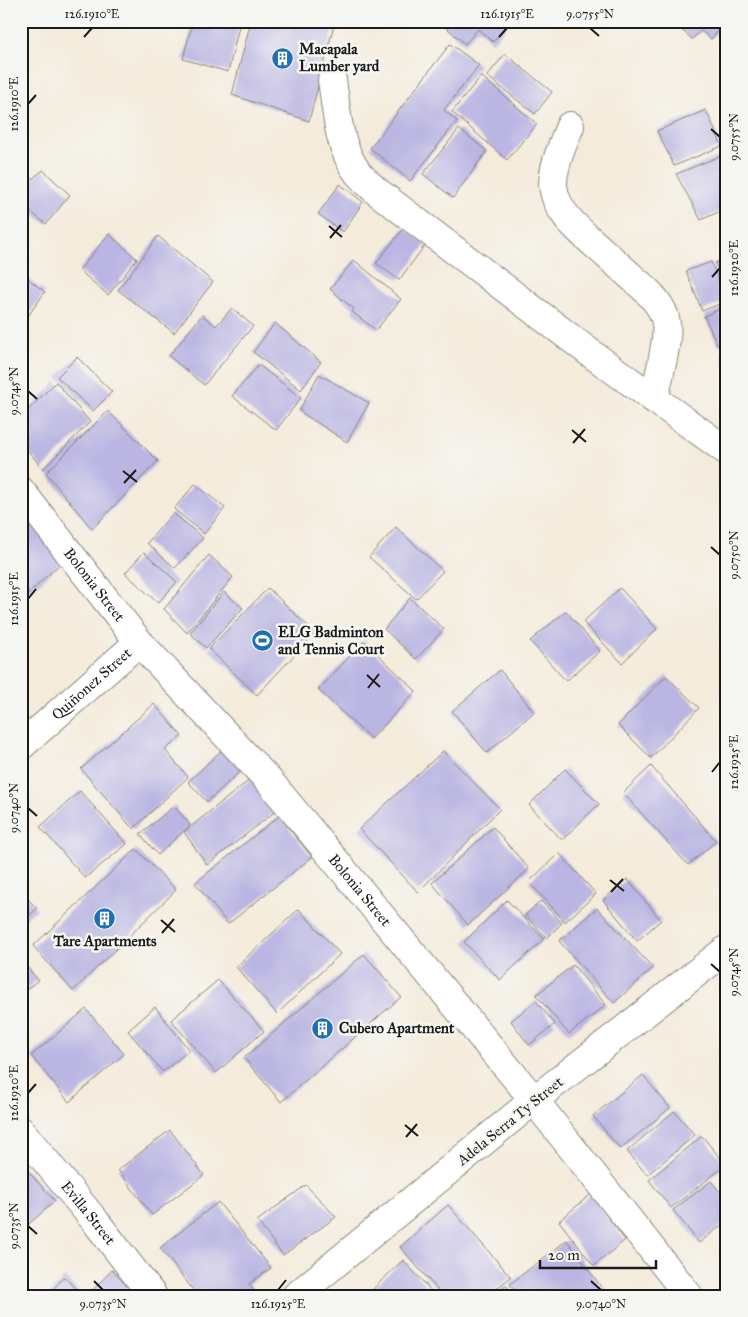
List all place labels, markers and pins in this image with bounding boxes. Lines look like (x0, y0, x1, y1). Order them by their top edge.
place label: Macapala Lumber yard (299, 40, 380, 76)
building icon: Macapala Lumber yard (271, 46, 295, 70)
place label: ELG Badminton and Tennis Court (278, 623, 385, 658)
sports icon: ELG Badminton and Tennis Court (250, 629, 274, 653)
building icon: Tare Apartments (93, 906, 117, 930)
place label: Tare Apartments (52, 932, 157, 951)
building icon: Cubero Apartment (311, 1016, 335, 1040)
place label: Cubero Apartment (339, 1019, 455, 1038)

